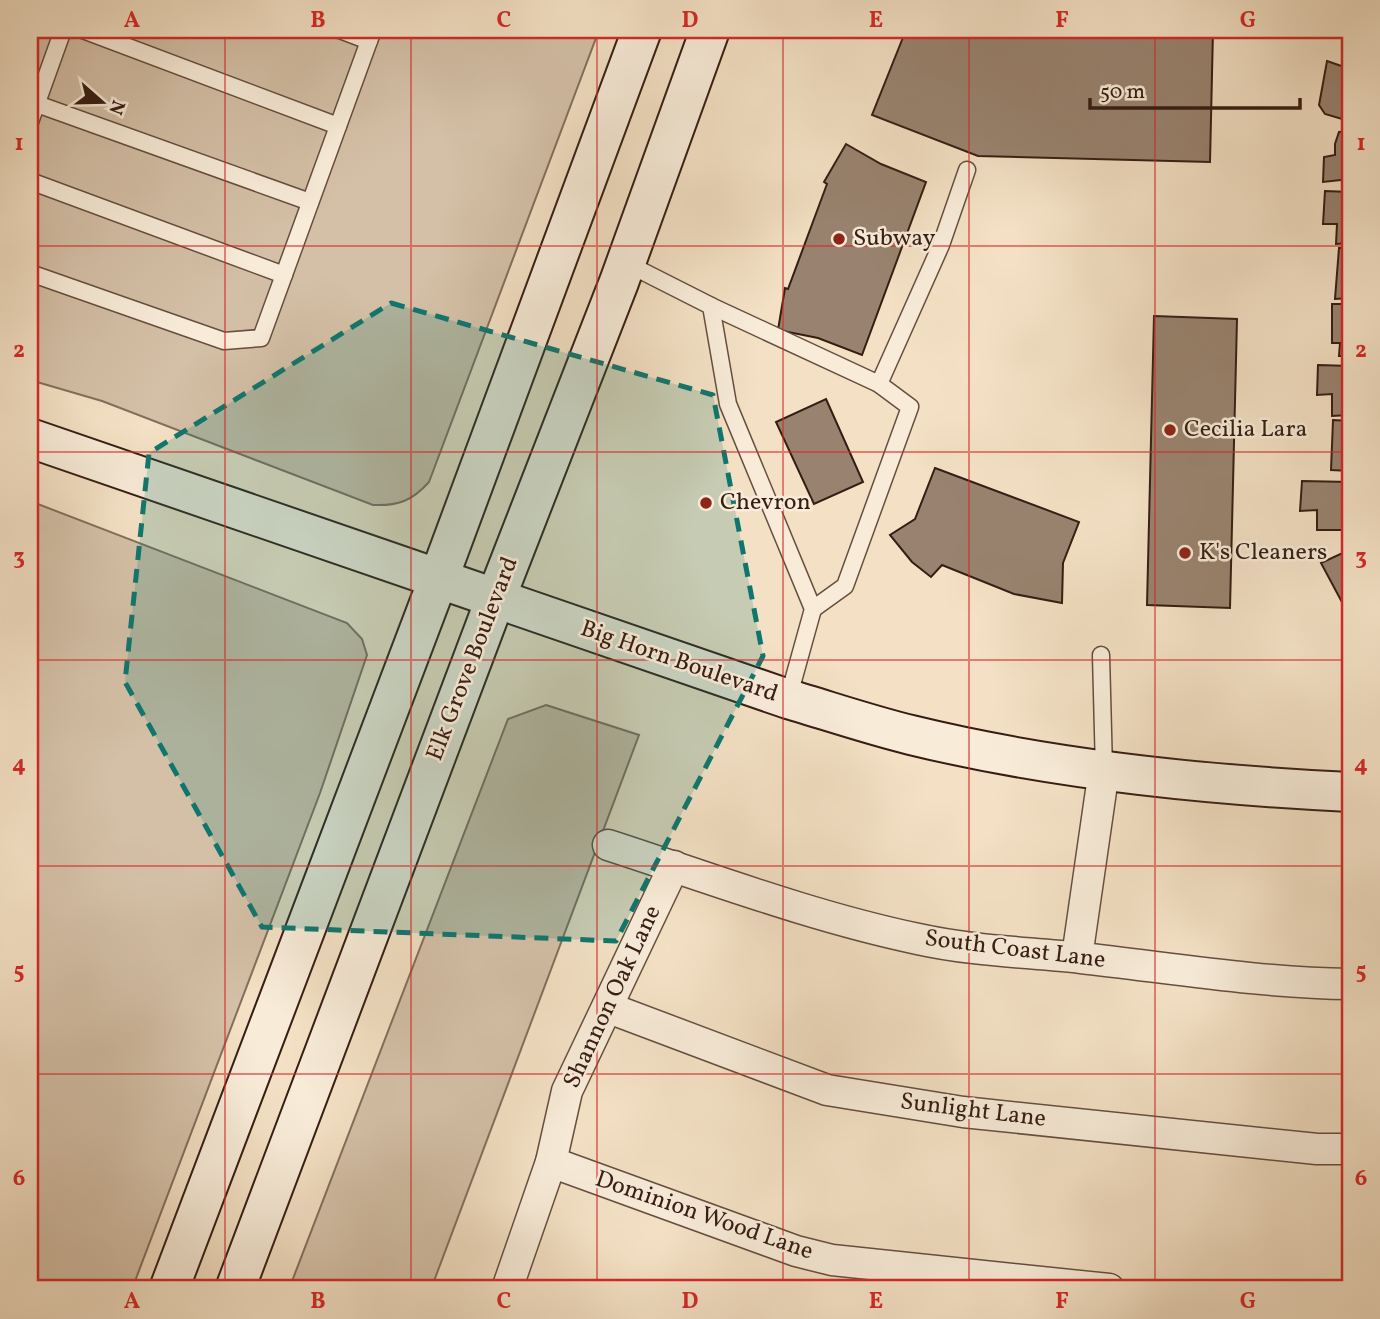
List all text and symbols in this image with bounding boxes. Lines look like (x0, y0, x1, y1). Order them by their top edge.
text: A (124, 5, 140, 37)
text: B (310, 5, 326, 37)
text: C (497, 5, 511, 37)
text: D (682, 5, 699, 37)
text: E (869, 5, 883, 37)
text: F (1055, 5, 1069, 37)
text: G (1240, 5, 1256, 37)
north arrow (66, 66, 136, 136)
scale bar (1090, 66, 1300, 110)
text: 50 m (1100, 78, 1145, 107)
text: N (101, 96, 131, 118)
text: 1 (14, 128, 24, 160)
text: 1 (1356, 128, 1366, 160)
place label: Subway (853, 222, 935, 256)
marker: Subway (831, 231, 847, 247)
text: 2 (13, 335, 25, 367)
text: 2 (1355, 335, 1367, 367)
place label: Cecilia Lara (1184, 413, 1308, 447)
marker: Cecilia Lara (1162, 422, 1178, 438)
place label: Chevron (720, 486, 811, 520)
marker: Chevron (698, 495, 714, 511)
place label: K's Cleaners (1199, 536, 1327, 570)
text: 3 (13, 542, 25, 574)
text: 3 (1355, 542, 1367, 574)
marker: K's Cleaners (1177, 545, 1193, 561)
street label: Elk Grove Boulevard (418, 552, 528, 766)
street label: Big Horn Boulevard (576, 612, 782, 712)
text: 4 (12, 749, 26, 781)
text: 4 (1354, 749, 1368, 781)
street label: Shannon Oak Lane (556, 900, 670, 1094)
street label: South Coast Lane (923, 922, 1107, 978)
text: 5 (13, 956, 25, 988)
text: 5 (1355, 956, 1367, 988)
street label: Sunlight Lane (898, 1085, 1048, 1137)
text: 6 (13, 1163, 25, 1195)
street label: Dominion Wood Lane (590, 1163, 818, 1269)
text: 6 (1355, 1163, 1367, 1195)
text: A (124, 1286, 140, 1318)
text: B (310, 1286, 326, 1318)
text: C (497, 1286, 511, 1318)
text: D (682, 1286, 699, 1318)
text: E (869, 1286, 883, 1318)
text: F (1055, 1286, 1069, 1318)
text: G (1240, 1286, 1256, 1318)

